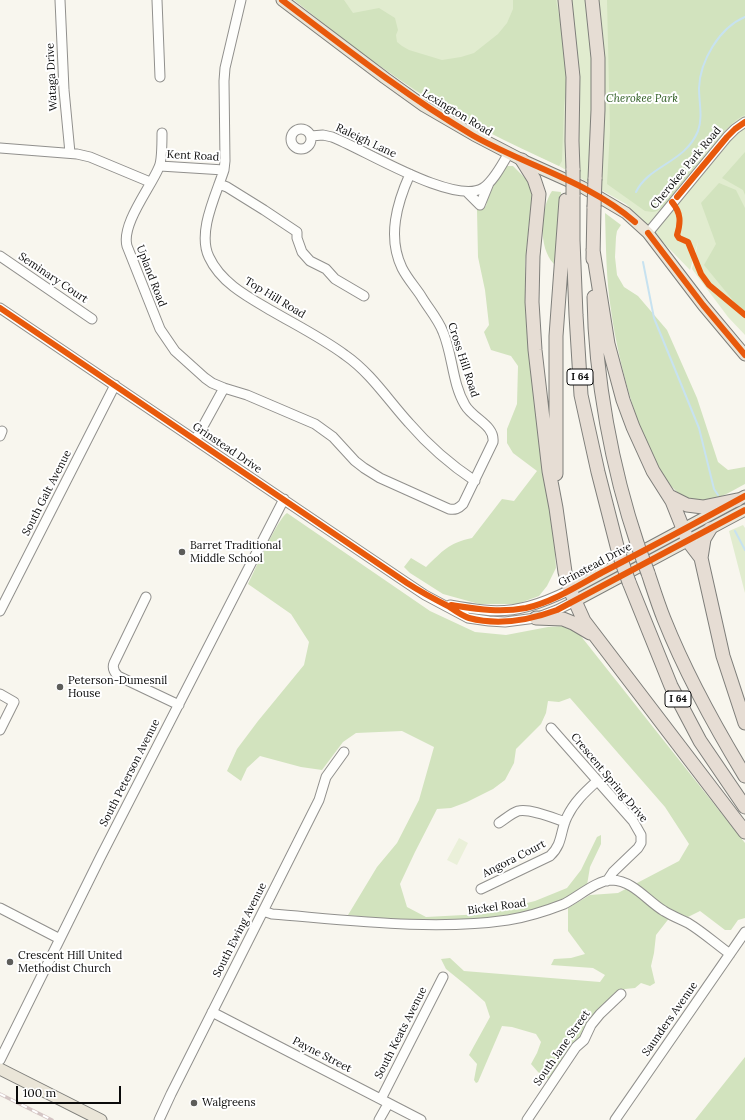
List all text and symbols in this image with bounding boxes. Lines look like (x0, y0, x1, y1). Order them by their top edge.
street label: Wataga Drive (44, 43, 60, 111)
street label: Lexington Road (419, 87, 495, 139)
park label: Cherokee Park (606, 92, 678, 106)
street label: Raleigh Lane (334, 121, 398, 161)
street label: Cherokee Park Road (648, 124, 724, 212)
street label: Kent Road (166, 148, 220, 164)
street label: Upland Road (133, 243, 169, 309)
street label: Seminary Court (16, 250, 90, 306)
street label: Top Hill Road (242, 275, 308, 321)
street label: Cross Hill Road (445, 321, 481, 399)
road number: I 64 (567, 369, 593, 385)
street label: Grinstead Drive (190, 420, 264, 476)
street label: South Galt Avenue (20, 448, 74, 538)
place label: Barret Traditional Middle School (190, 539, 281, 565)
street label: Grinstead Drive (556, 540, 634, 590)
marker: Barret Traditional Middle School (177, 547, 187, 557)
place label: Peterson-Dumesnil House (68, 674, 167, 700)
marker: Peterson-Dumesnil House (55, 682, 65, 692)
road number: I 64 (665, 691, 691, 707)
street label: South Peterson Avenue (97, 717, 163, 829)
street label: Crescent Spring Drive (568, 731, 650, 825)
street label: Angora Court (480, 837, 548, 881)
street label: South Ewing Avenue (210, 880, 270, 980)
street label: Bickel Road (467, 896, 527, 918)
place label: Crescent Hill United Methodist Church (18, 949, 122, 975)
marker: Crescent Hill United Methodist Church (5, 957, 15, 967)
street label: Saunders Avenue (639, 979, 701, 1059)
street label: South Keats Avenue (372, 985, 430, 1081)
street label: South Jane Street (531, 1008, 593, 1088)
street label: Payne Street (290, 1034, 354, 1076)
scale bar (18, 1078, 123, 1104)
text: 100 m (23, 1085, 56, 1100)
place label: Walgreens (202, 1096, 256, 1110)
marker: Walgreens (189, 1098, 199, 1108)

